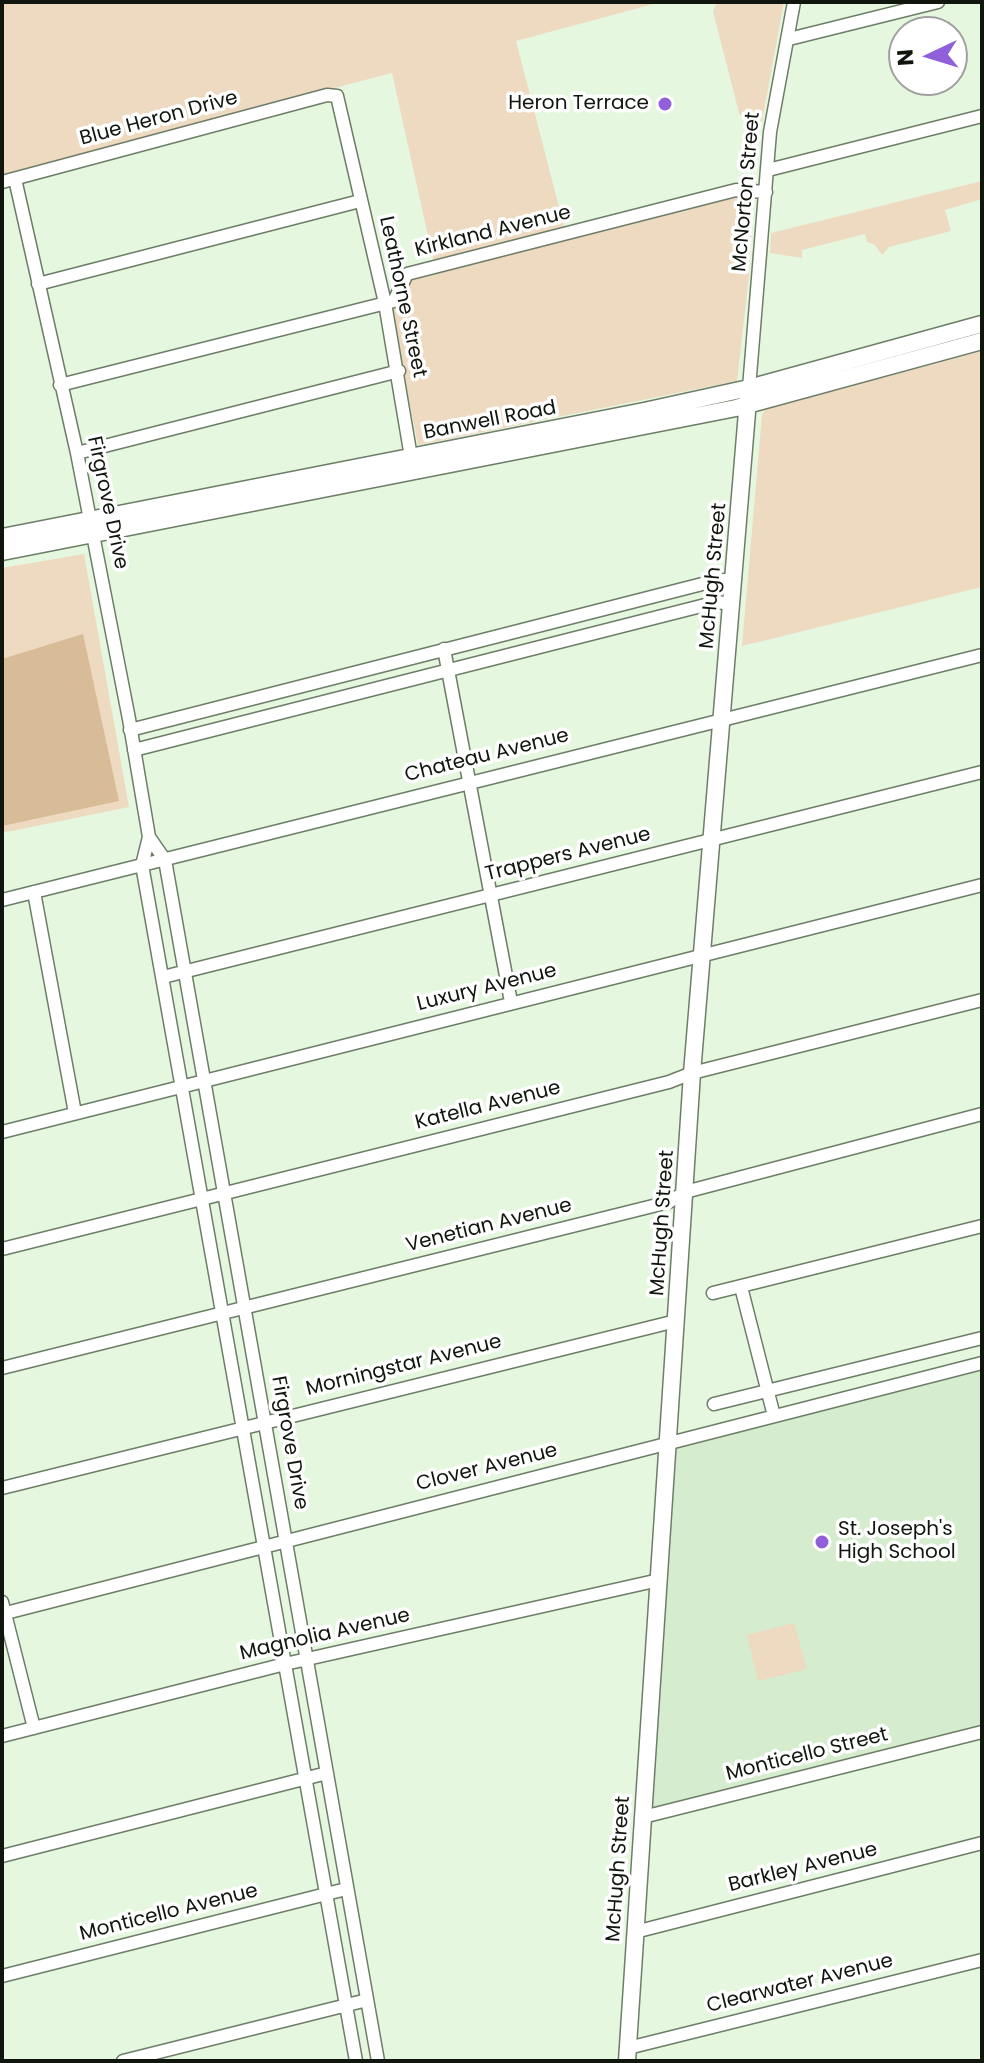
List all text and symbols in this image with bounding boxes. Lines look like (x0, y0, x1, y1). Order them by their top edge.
north arrow (888, 16, 968, 96)
text: N (890, 48, 922, 67)
street label: Blue Heron Drive (77, 86, 241, 152)
place label: Heron Terrace (508, 92, 649, 116)
marker: Heron Terrace (656, 95, 674, 113)
street label: McNorton Street (728, 111, 766, 273)
street label: Kirkland Avenue (413, 201, 573, 263)
street label: Leathorne Street (373, 214, 431, 380)
street label: Banwell Road (422, 396, 558, 446)
street label: Firgrove Drive (81, 434, 133, 572)
street label: McHugh Street (696, 502, 732, 650)
street label: Chateau Avenue (402, 724, 572, 788)
street label: Trappers Avenue (483, 823, 653, 887)
street label: Luxury Avenue (415, 959, 559, 1017)
street label: Katella Avenue (413, 1076, 563, 1136)
street label: McHugh Street (646, 1149, 680, 1297)
street label: Venetian Avenue (404, 1194, 574, 1258)
street label: Morningstar Avenue (304, 1330, 504, 1402)
street label: Firgrove Drive (265, 1374, 313, 1512)
street label: Clover Avenue (414, 1439, 560, 1497)
place label: St. Joseph's High School (838, 1518, 956, 1565)
marker: St. Joseph's High School (813, 1533, 831, 1551)
street label: Magnolia Avenue (238, 1604, 412, 1666)
street label: Monticello Street (724, 1723, 890, 1787)
street label: McHugh Street (602, 1795, 636, 1943)
street label: Barkley Avenue (726, 1838, 880, 1898)
street label: Monticello Avenue (77, 1879, 261, 1947)
street label: Clearwater Avenue (704, 1949, 896, 2019)

